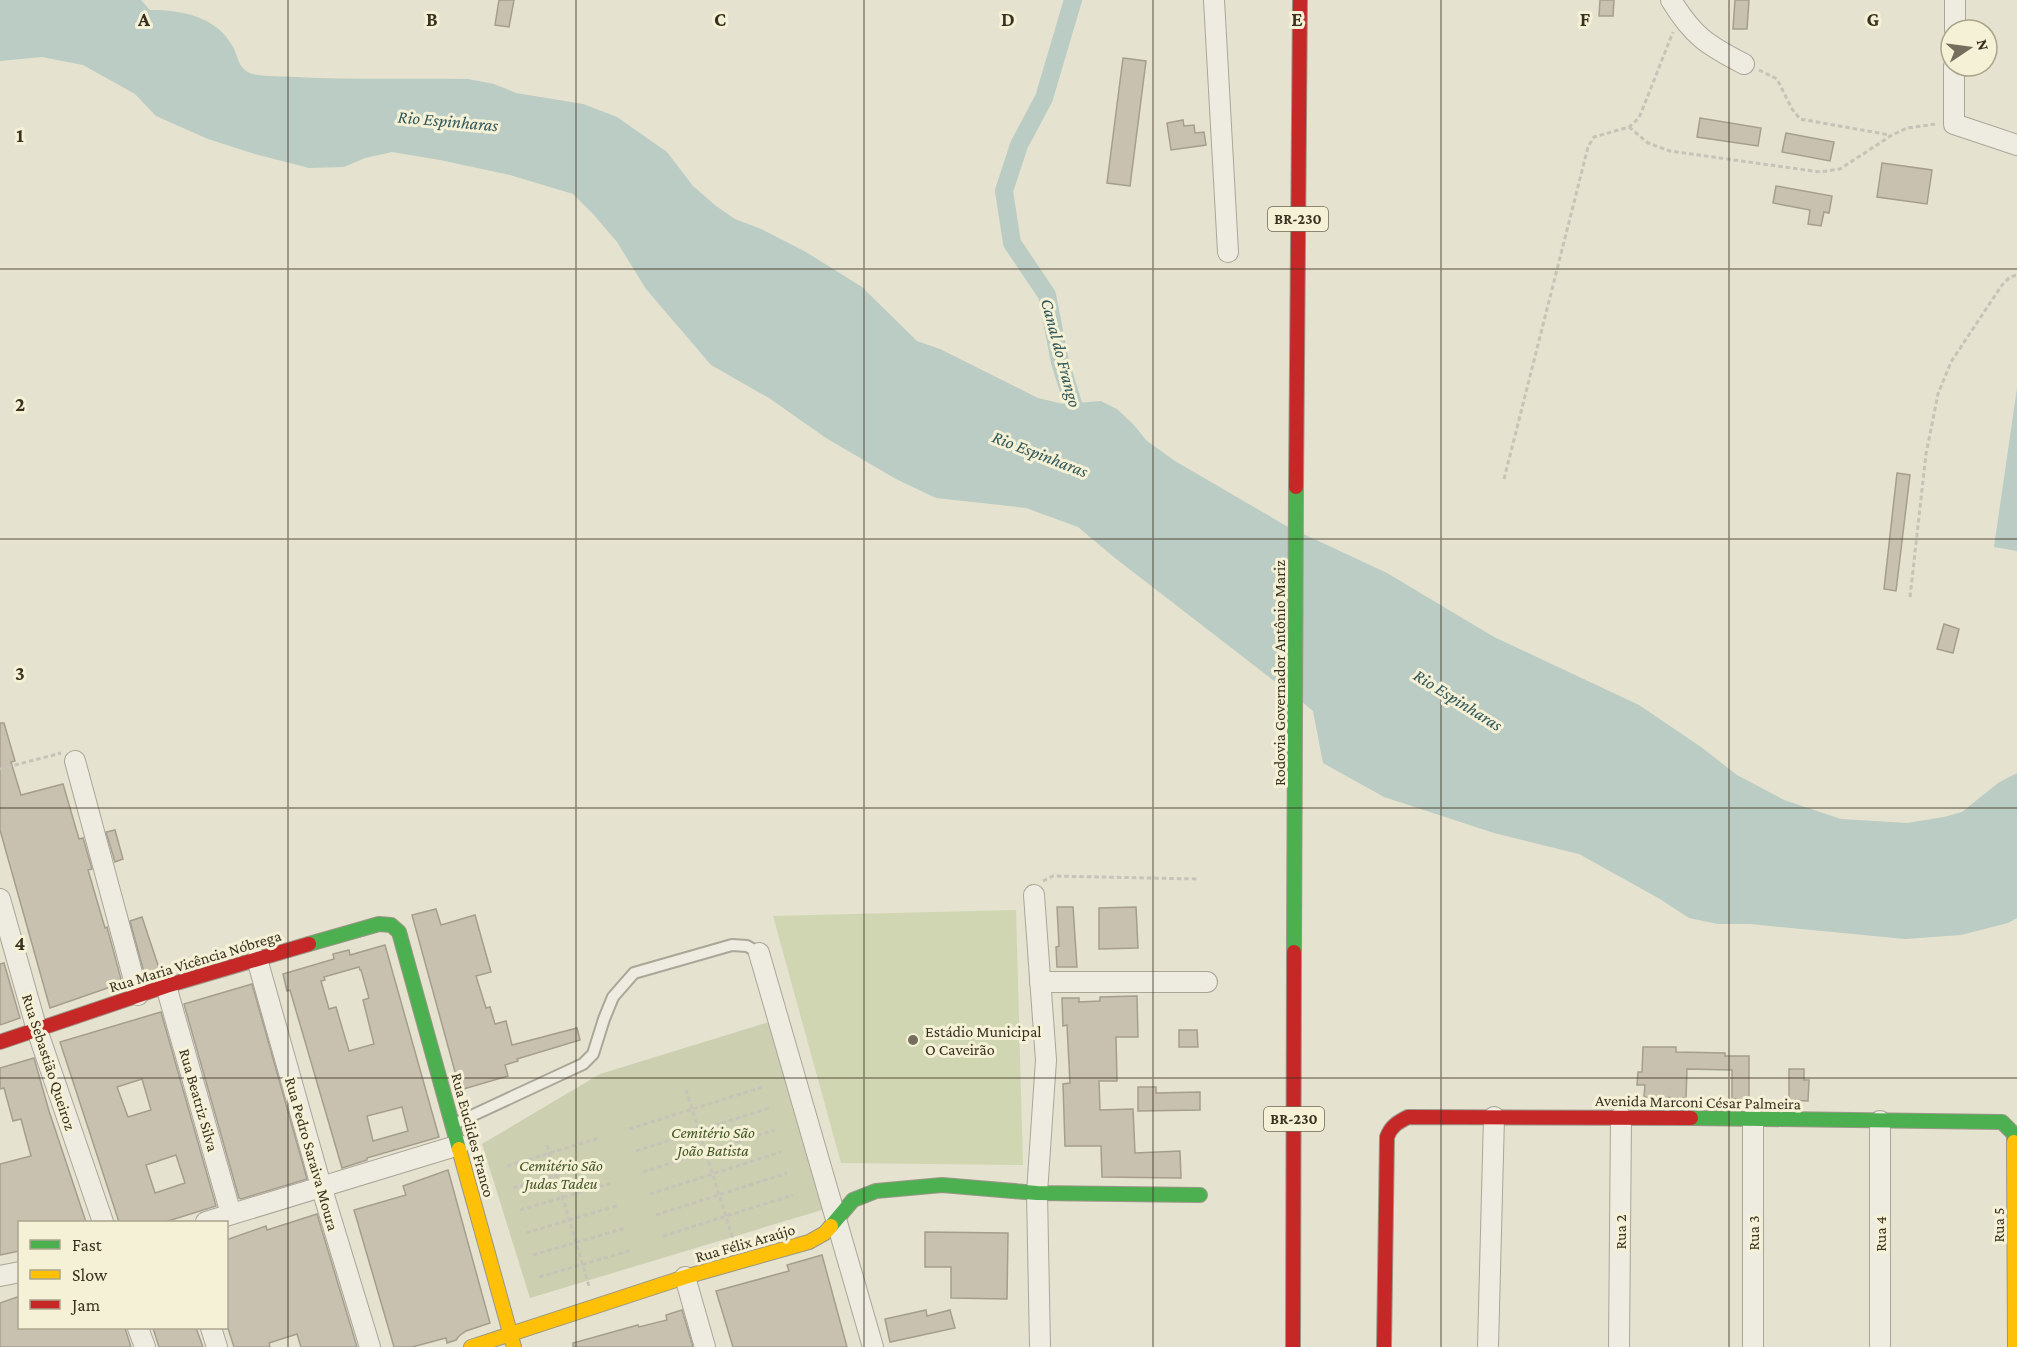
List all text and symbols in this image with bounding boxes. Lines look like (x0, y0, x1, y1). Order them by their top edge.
text: A (137, 8, 151, 30)
text: B (426, 8, 438, 30)
text: C (714, 8, 726, 30)
text: D (1001, 8, 1015, 30)
text: E (1291, 8, 1303, 30)
text: F (1580, 8, 1591, 30)
text: G (1867, 8, 1880, 30)
north arrow (1939, 18, 1999, 78)
text: N (1974, 38, 1993, 52)
water label: Rio Espinharas (397, 107, 499, 135)
text: 1 (16, 124, 24, 146)
road number: BR-230 (1268, 207, 1328, 231)
water label: Canal do Frango (1037, 296, 1085, 410)
text: 2 (15, 393, 25, 415)
water label: Rio Espinharas (989, 427, 1091, 482)
street label: Rodovia Governador Antônio Mariz (1271, 560, 1288, 786)
text: 3 (15, 662, 25, 684)
water label: Rio Espinharas (1410, 665, 1506, 735)
street label: Rua Maria Vicência Nóbrega (107, 927, 284, 996)
text: 4 (15, 932, 26, 954)
street label: Rua Sebastião Queiroz (19, 992, 79, 1132)
place label: Estádio Municipal O Caveirão (925, 1023, 1042, 1058)
marker: Estádio Municipal O Caveirão (906, 1033, 920, 1047)
street label: Rua Beatriz Silva (176, 1047, 222, 1154)
street label: Rua Euclides Franco (448, 1071, 498, 1199)
street label: Rua Pedro Saraiva Moura (282, 1075, 342, 1233)
street label: Avenida Marconi César Palmeira (1595, 1092, 1802, 1112)
road number: BR-230 (1264, 1107, 1324, 1131)
park label: Cemitério São João Batista (671, 1124, 755, 1160)
park label: Cemitério São Judas Tadeu (519, 1157, 603, 1193)
street label: Rua 5 (1990, 1207, 2007, 1243)
street label: Rua 2 (1612, 1214, 1629, 1250)
street label: Rua 3 (1745, 1215, 1762, 1251)
street label: Rua 4 (1872, 1216, 1889, 1252)
legend (18, 1221, 228, 1329)
street label: Rua Félix Araújo (693, 1221, 797, 1266)
text: Fast (72, 1235, 103, 1255)
text: Slow (72, 1265, 108, 1285)
text: Jam (70, 1295, 101, 1315)

